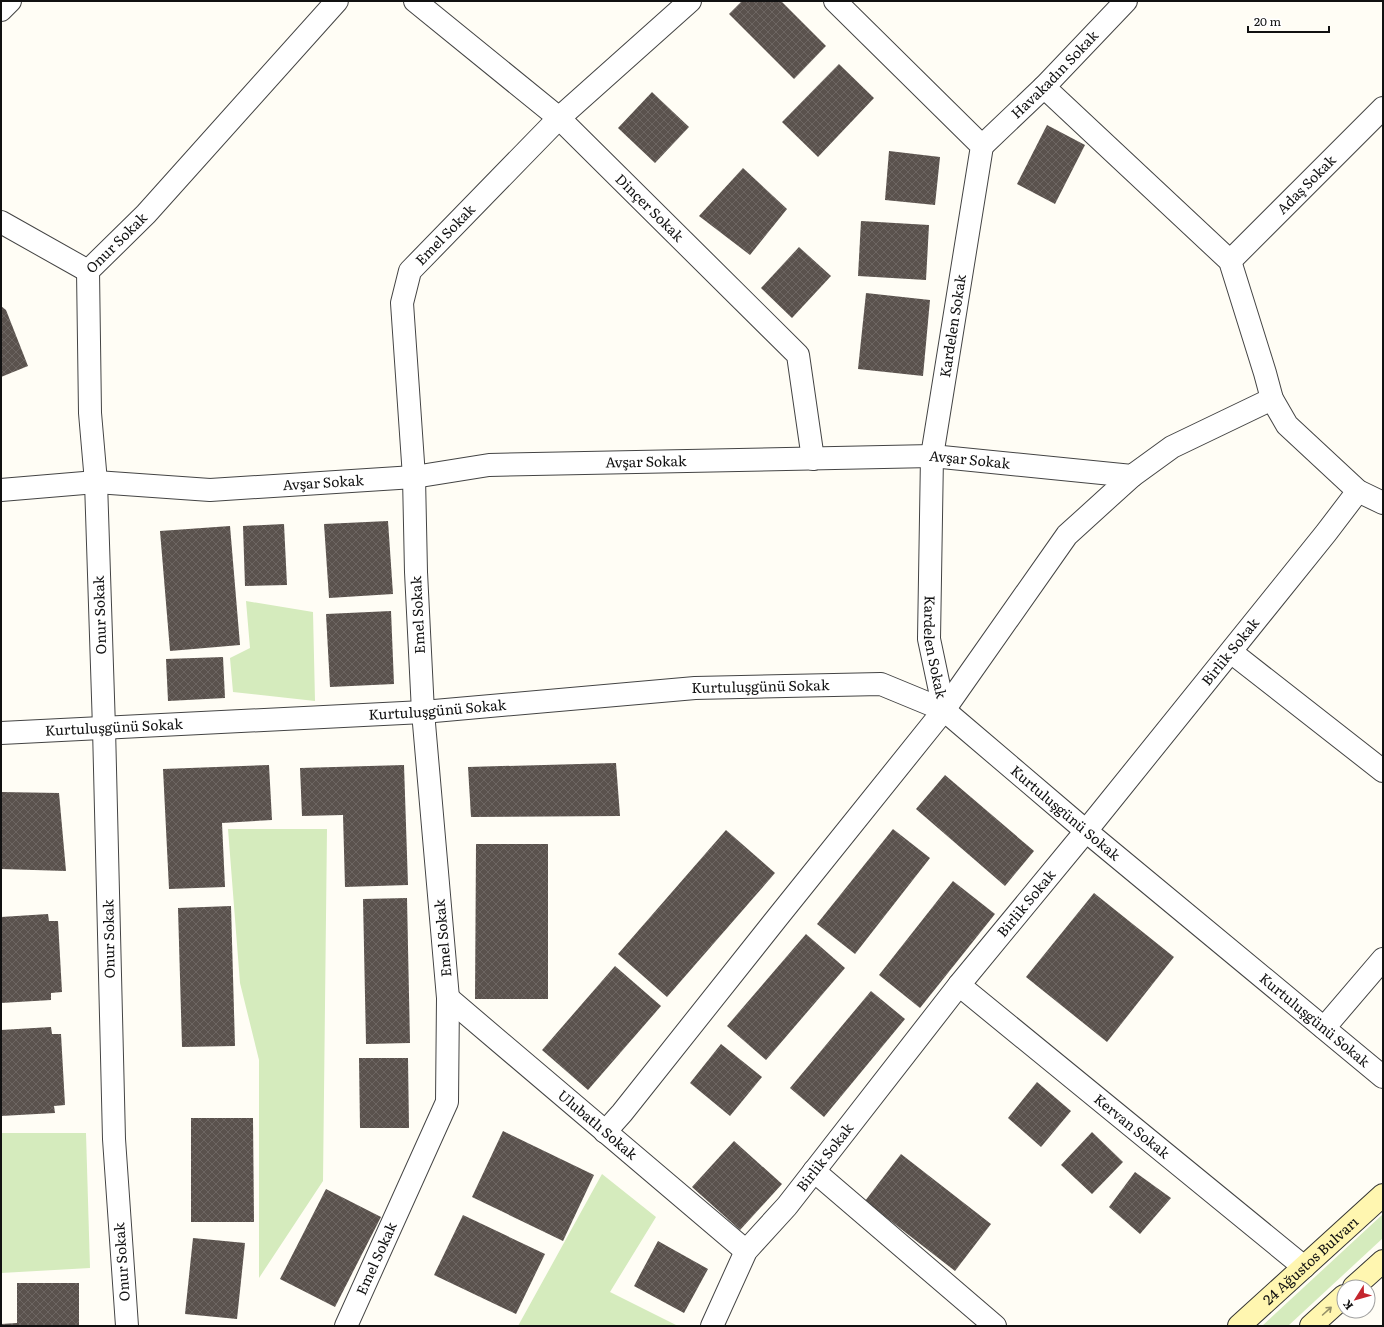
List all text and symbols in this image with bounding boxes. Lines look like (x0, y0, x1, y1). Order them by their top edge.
scale bar (1248, 8, 1329, 34)
text: 20 m (1254, 12, 1281, 30)
street label: Havakadın Sokak (1006, 25, 1102, 122)
street label: Adaş Sokak (1272, 150, 1340, 218)
street label: Dinçer Sokak (612, 169, 689, 246)
street label: Emel Sokak (410, 199, 479, 269)
street label: Onur Sokak (81, 207, 151, 277)
street label: Kardelen Sokak (934, 272, 970, 379)
street label: Avşar Sokak (928, 445, 1012, 473)
street label: Avşar Sokak (605, 450, 687, 472)
street label: Avşar Sokak (282, 469, 365, 494)
street label: Onur Sokak (88, 575, 110, 655)
street label: Emel Sokak (405, 575, 429, 654)
street label: Kardelen Sokak (920, 595, 952, 701)
street label: Birlik Sokak (1196, 613, 1263, 689)
street label: Kurtuluşgünü Sokak (691, 674, 830, 697)
street label: Kurtuluşgünü Sokak (368, 694, 507, 724)
street label: Kurtuluşgünü Sokak (44, 713, 184, 740)
street label: Kurtuluşgünü Sokak (1007, 760, 1125, 865)
street label: Birlik Sokak (992, 864, 1060, 941)
street label: Emel Sokak (429, 898, 455, 978)
street label: Onur Sokak (97, 899, 119, 979)
street label: Kurtuluşgünü Sokak (1256, 968, 1375, 1071)
street label: Ulubatlı Sokak (554, 1084, 643, 1164)
street label: Kervan Sokak (1090, 1088, 1175, 1163)
street label: Birlik Sokak (791, 1118, 858, 1195)
street label: 24 Ağustos Bulvarı (1258, 1211, 1362, 1309)
street label: Emel Sokak (350, 1218, 401, 1298)
street label: Onur Sokak (108, 1222, 134, 1302)
north arrow (1336, 1279, 1376, 1319)
text: K (1338, 1297, 1356, 1314)
one-way arrow (1322, 1307, 1332, 1316)

